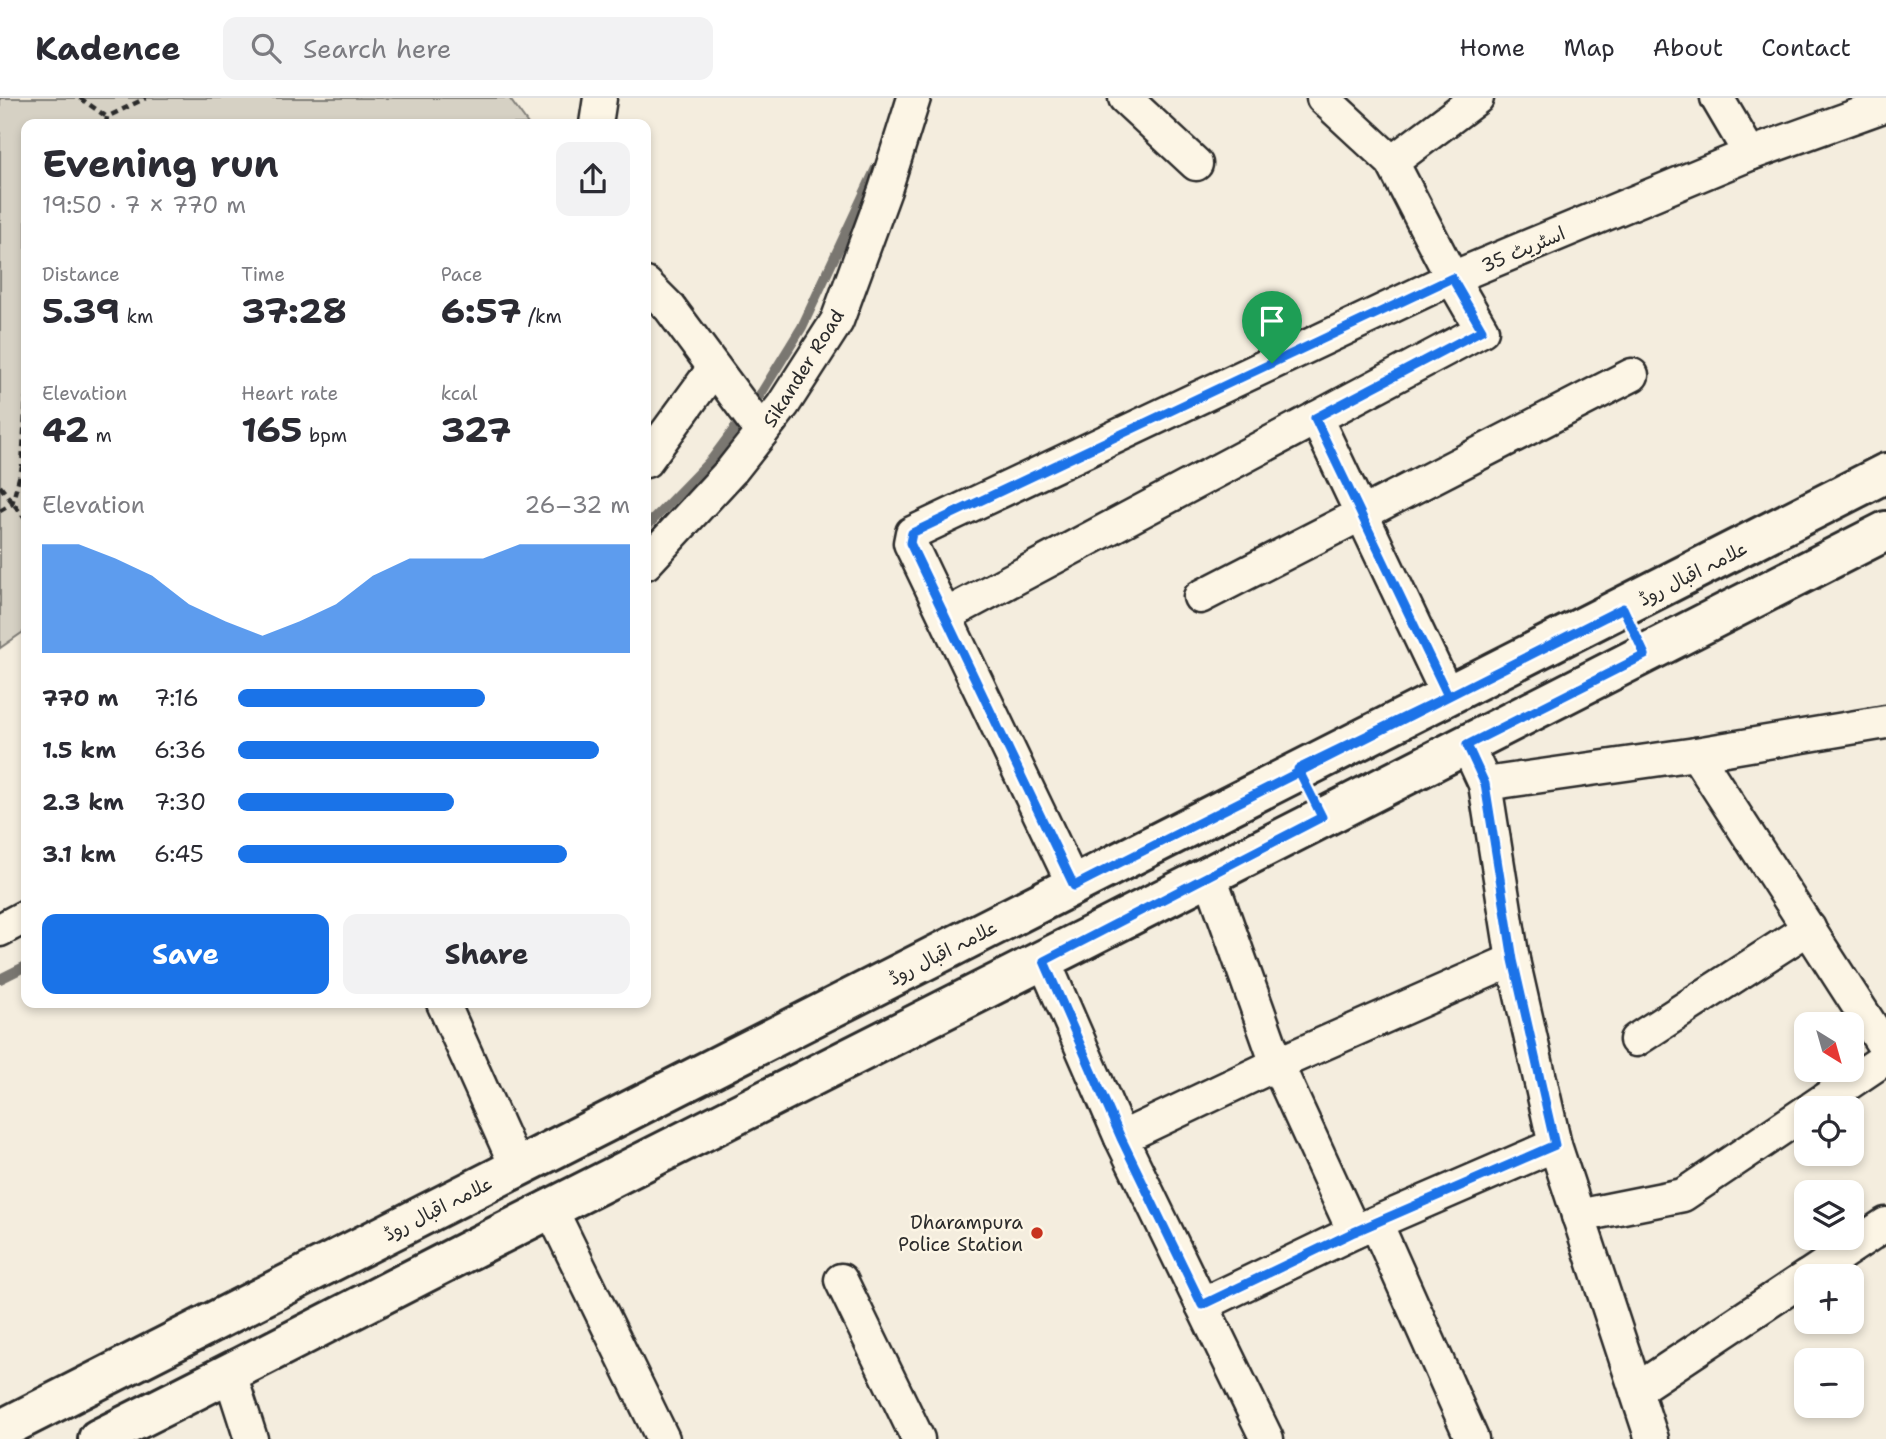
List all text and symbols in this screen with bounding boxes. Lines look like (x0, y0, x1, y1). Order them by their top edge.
search box (223, 17, 713, 80)
text: Kadence (35, 26, 181, 71)
icon: search (247, 29, 285, 67)
text: Search here (303, 31, 451, 66)
text: Home (1459, 32, 1525, 64)
text: Map (1563, 32, 1615, 64)
text: About (1653, 32, 1723, 64)
text: Contact (1761, 32, 1851, 64)
text: Evening run (42, 138, 279, 189)
button: share (556, 142, 630, 216)
text: 19:50 · 7 × 770 m (42, 190, 246, 220)
street label: اسٹریٹ 35 (1477, 221, 1569, 278)
text: Distance (42, 262, 120, 287)
text: Time (241, 262, 285, 287)
text: Pace (441, 262, 482, 287)
text: 5.39 (42, 287, 120, 334)
text: 37:28 (241, 287, 347, 334)
text: 6:57 (441, 287, 521, 334)
pin (1242, 291, 1302, 363)
icon: arrive (1253, 302, 1291, 340)
text: km (120, 304, 154, 329)
text: /km (521, 304, 562, 329)
street label: Sikander Road (757, 304, 850, 432)
text: Elevation (42, 381, 127, 406)
text: Heart rate (241, 381, 338, 406)
text: kcal (441, 381, 478, 406)
text: 42 (42, 406, 89, 453)
text: 165 (241, 406, 302, 453)
text: 327 (441, 406, 511, 453)
text: m (89, 423, 112, 448)
text: bpm (302, 423, 347, 448)
text: Elevation (42, 490, 145, 520)
text: 26–32 m (524, 490, 630, 520)
street label: علامہ اقبال روڈ (1634, 535, 1752, 612)
text: 770 m (42, 683, 118, 713)
text: 7:16 (154, 683, 199, 713)
text: 1.5 km (42, 735, 116, 765)
text: 6:36 (154, 735, 206, 765)
text: 2.3 km (42, 787, 124, 817)
text: 7:30 (154, 787, 206, 817)
text: 3.1 km (42, 839, 116, 869)
text: 6:45 (154, 839, 204, 869)
button: Save (42, 914, 329, 994)
button: Share (343, 914, 630, 994)
street label: علامہ اقبال روڈ (884, 914, 1002, 991)
north arrow (1794, 1012, 1864, 1082)
map controls (1794, 1012, 1864, 1418)
button: locate (1794, 1096, 1864, 1166)
street label: علامہ اقبال روڈ (379, 1170, 497, 1247)
button: layers (1794, 1180, 1864, 1250)
place label: Dharampura Police Station (898, 1210, 1023, 1257)
marker: Dharampura Police Station (1029, 1225, 1045, 1241)
button: + (1794, 1264, 1864, 1334)
button: − (1794, 1348, 1864, 1418)

